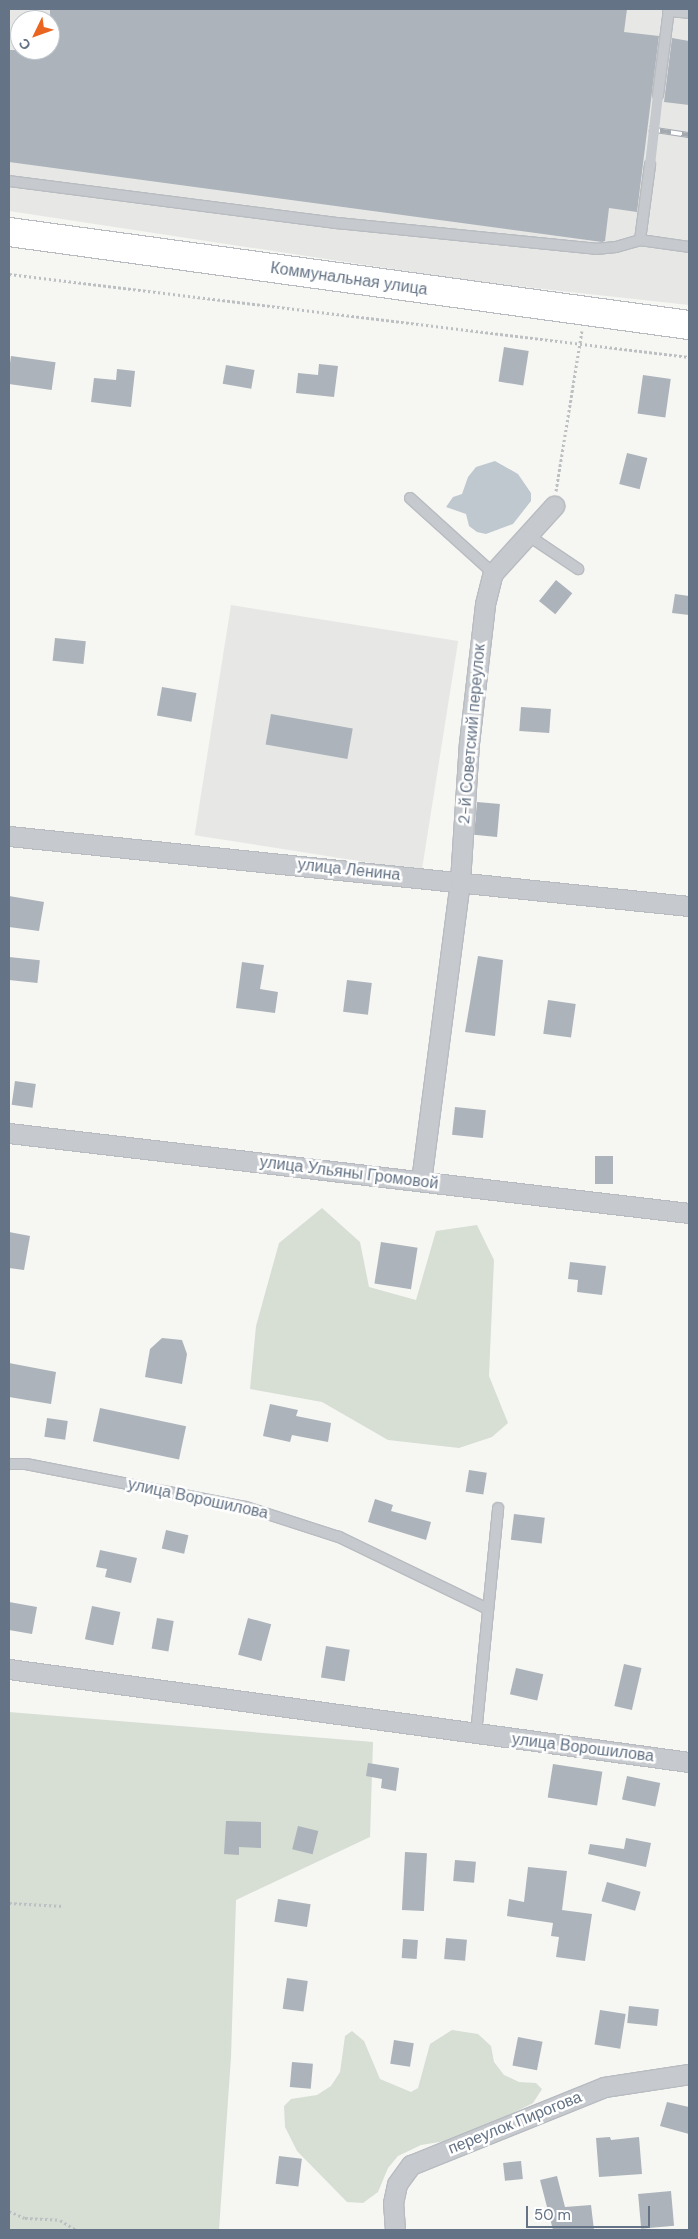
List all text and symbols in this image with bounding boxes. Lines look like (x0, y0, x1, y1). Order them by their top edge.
north arrow (10, 10, 60, 60)
text: С (15, 35, 35, 54)
street label: Коммунальная улица (269, 258, 429, 300)
street label: 2-й Советский переулок (455, 643, 489, 825)
street label: улица Ленина (297, 855, 401, 885)
street label: улица Ульяны Громовой (259, 1153, 439, 1193)
street label: улица Ворошилова (126, 1475, 270, 1523)
street label: улица Ворошилова (511, 1730, 655, 1766)
street label: переулок Пирогова (445, 2087, 585, 2159)
scale bar (528, 2196, 652, 2228)
text: 50 m (534, 2205, 571, 2225)

